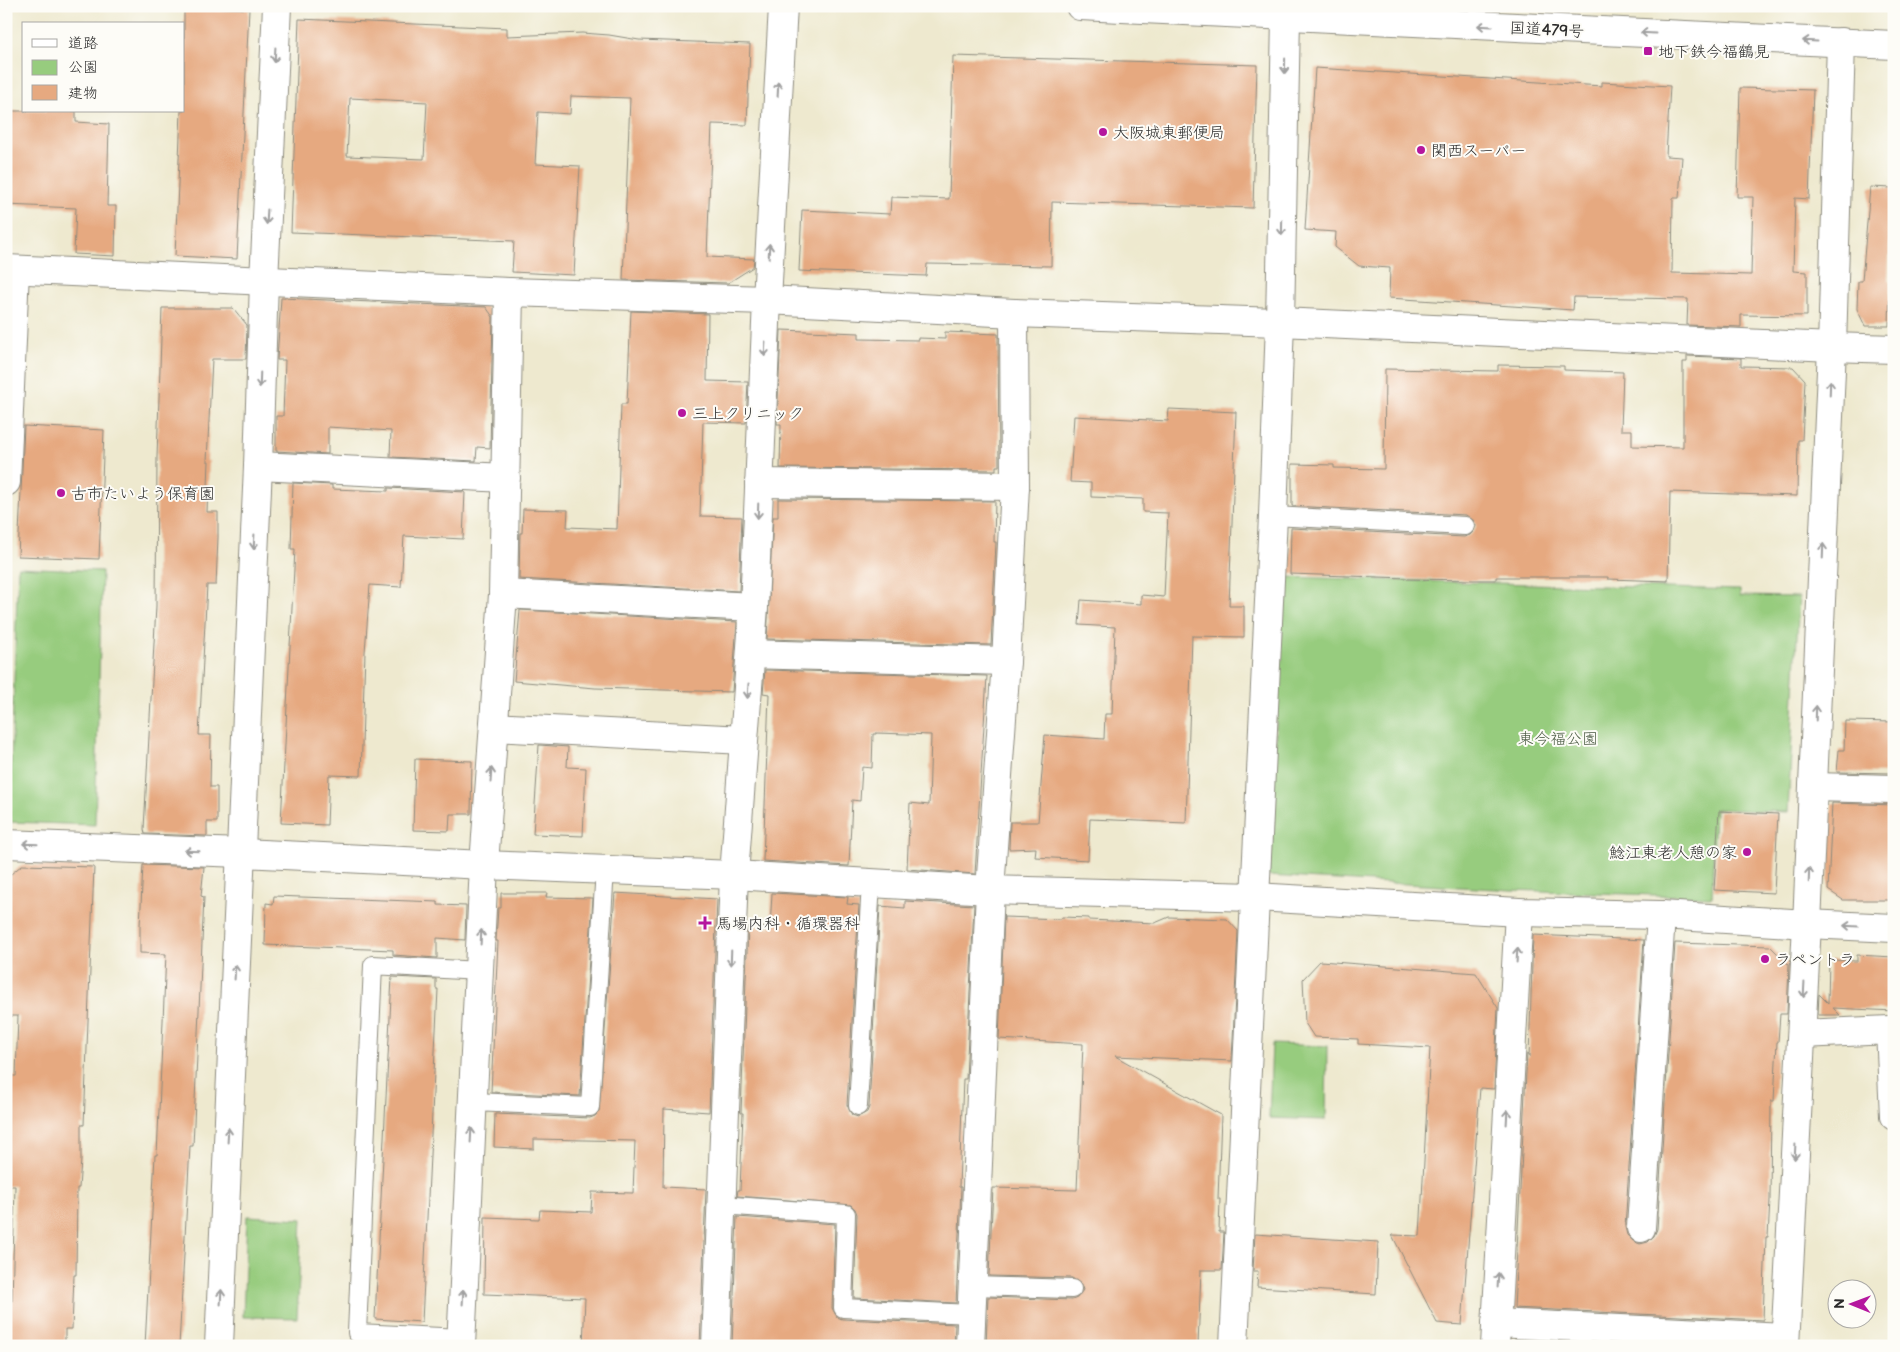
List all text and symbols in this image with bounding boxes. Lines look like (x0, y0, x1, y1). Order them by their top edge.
street label: 国道479号 (1509, 19, 1585, 42)
one-way arrow (1478, 21, 1494, 30)
legend (22, 22, 185, 112)
one-way arrow (1640, 29, 1656, 38)
text: 道路 (68, 34, 98, 53)
one-way arrow (1802, 36, 1818, 45)
place label: 地下鉄今福鶴見 (1658, 43, 1770, 62)
marker: 地下鉄今福鶴見 (1642, 45, 1654, 57)
one-way arrow (270, 47, 279, 63)
one-way arrow (1280, 57, 1290, 73)
text: 公園 (68, 58, 98, 77)
one-way arrow (774, 81, 783, 97)
text: 建物 (68, 84, 98, 103)
place label: 大阪城東郵便局 (1113, 124, 1225, 143)
marker: 大阪城東郵便局 (1097, 126, 1109, 138)
place label: 関西スーパー (1431, 142, 1526, 161)
marker: 関西スーパー (1415, 144, 1427, 156)
one-way arrow (262, 209, 271, 225)
one-way arrow (1277, 220, 1287, 236)
one-way arrow (765, 244, 774, 260)
one-way arrow (760, 341, 769, 357)
one-way arrow (256, 371, 265, 387)
one-way arrow (1825, 381, 1835, 397)
place label: 三上クリニック (692, 405, 804, 424)
marker: 三上クリニック (676, 407, 688, 419)
place label: 古市たいよう保育園 (71, 485, 215, 504)
marker: 古市たいよう保育園 (55, 487, 67, 499)
one-way arrow (753, 503, 762, 519)
one-way arrow (250, 534, 259, 550)
one-way arrow (1818, 543, 1828, 559)
one-way arrow (743, 683, 753, 699)
one-way arrow (1812, 705, 1821, 721)
park label: 東今福公園 (1518, 730, 1598, 749)
one-way arrow (486, 768, 495, 784)
one-way arrow (22, 840, 38, 849)
place label: 鯰江東老人憩の家 (1609, 844, 1737, 863)
one-way arrow (184, 846, 200, 856)
marker: 鯰江東老人憩の家 (1741, 846, 1753, 858)
one-way arrow (1805, 868, 1814, 884)
place label: 馬場内科・循環器科 (716, 915, 860, 934)
marker: 馬場内科・循環器科 (698, 916, 712, 930)
one-way arrow (1843, 922, 1859, 931)
one-way arrow (476, 930, 485, 946)
one-way arrow (1512, 947, 1521, 963)
one-way arrow (726, 950, 735, 966)
place label: ラペントラ (1775, 951, 1855, 970)
marker: ラペントラ (1759, 953, 1771, 965)
one-way arrow (231, 965, 240, 981)
one-way arrow (1799, 982, 1809, 998)
one-way arrow (1503, 1110, 1512, 1126)
one-way arrow (224, 1127, 233, 1143)
one-way arrow (466, 1127, 475, 1143)
one-way arrow (1791, 1144, 1800, 1160)
one-way arrow (1494, 1272, 1503, 1288)
north arrow (1828, 1280, 1878, 1330)
one-way arrow (216, 1289, 226, 1306)
one-way arrow (459, 1289, 468, 1305)
text: N (1831, 1298, 1848, 1309)

